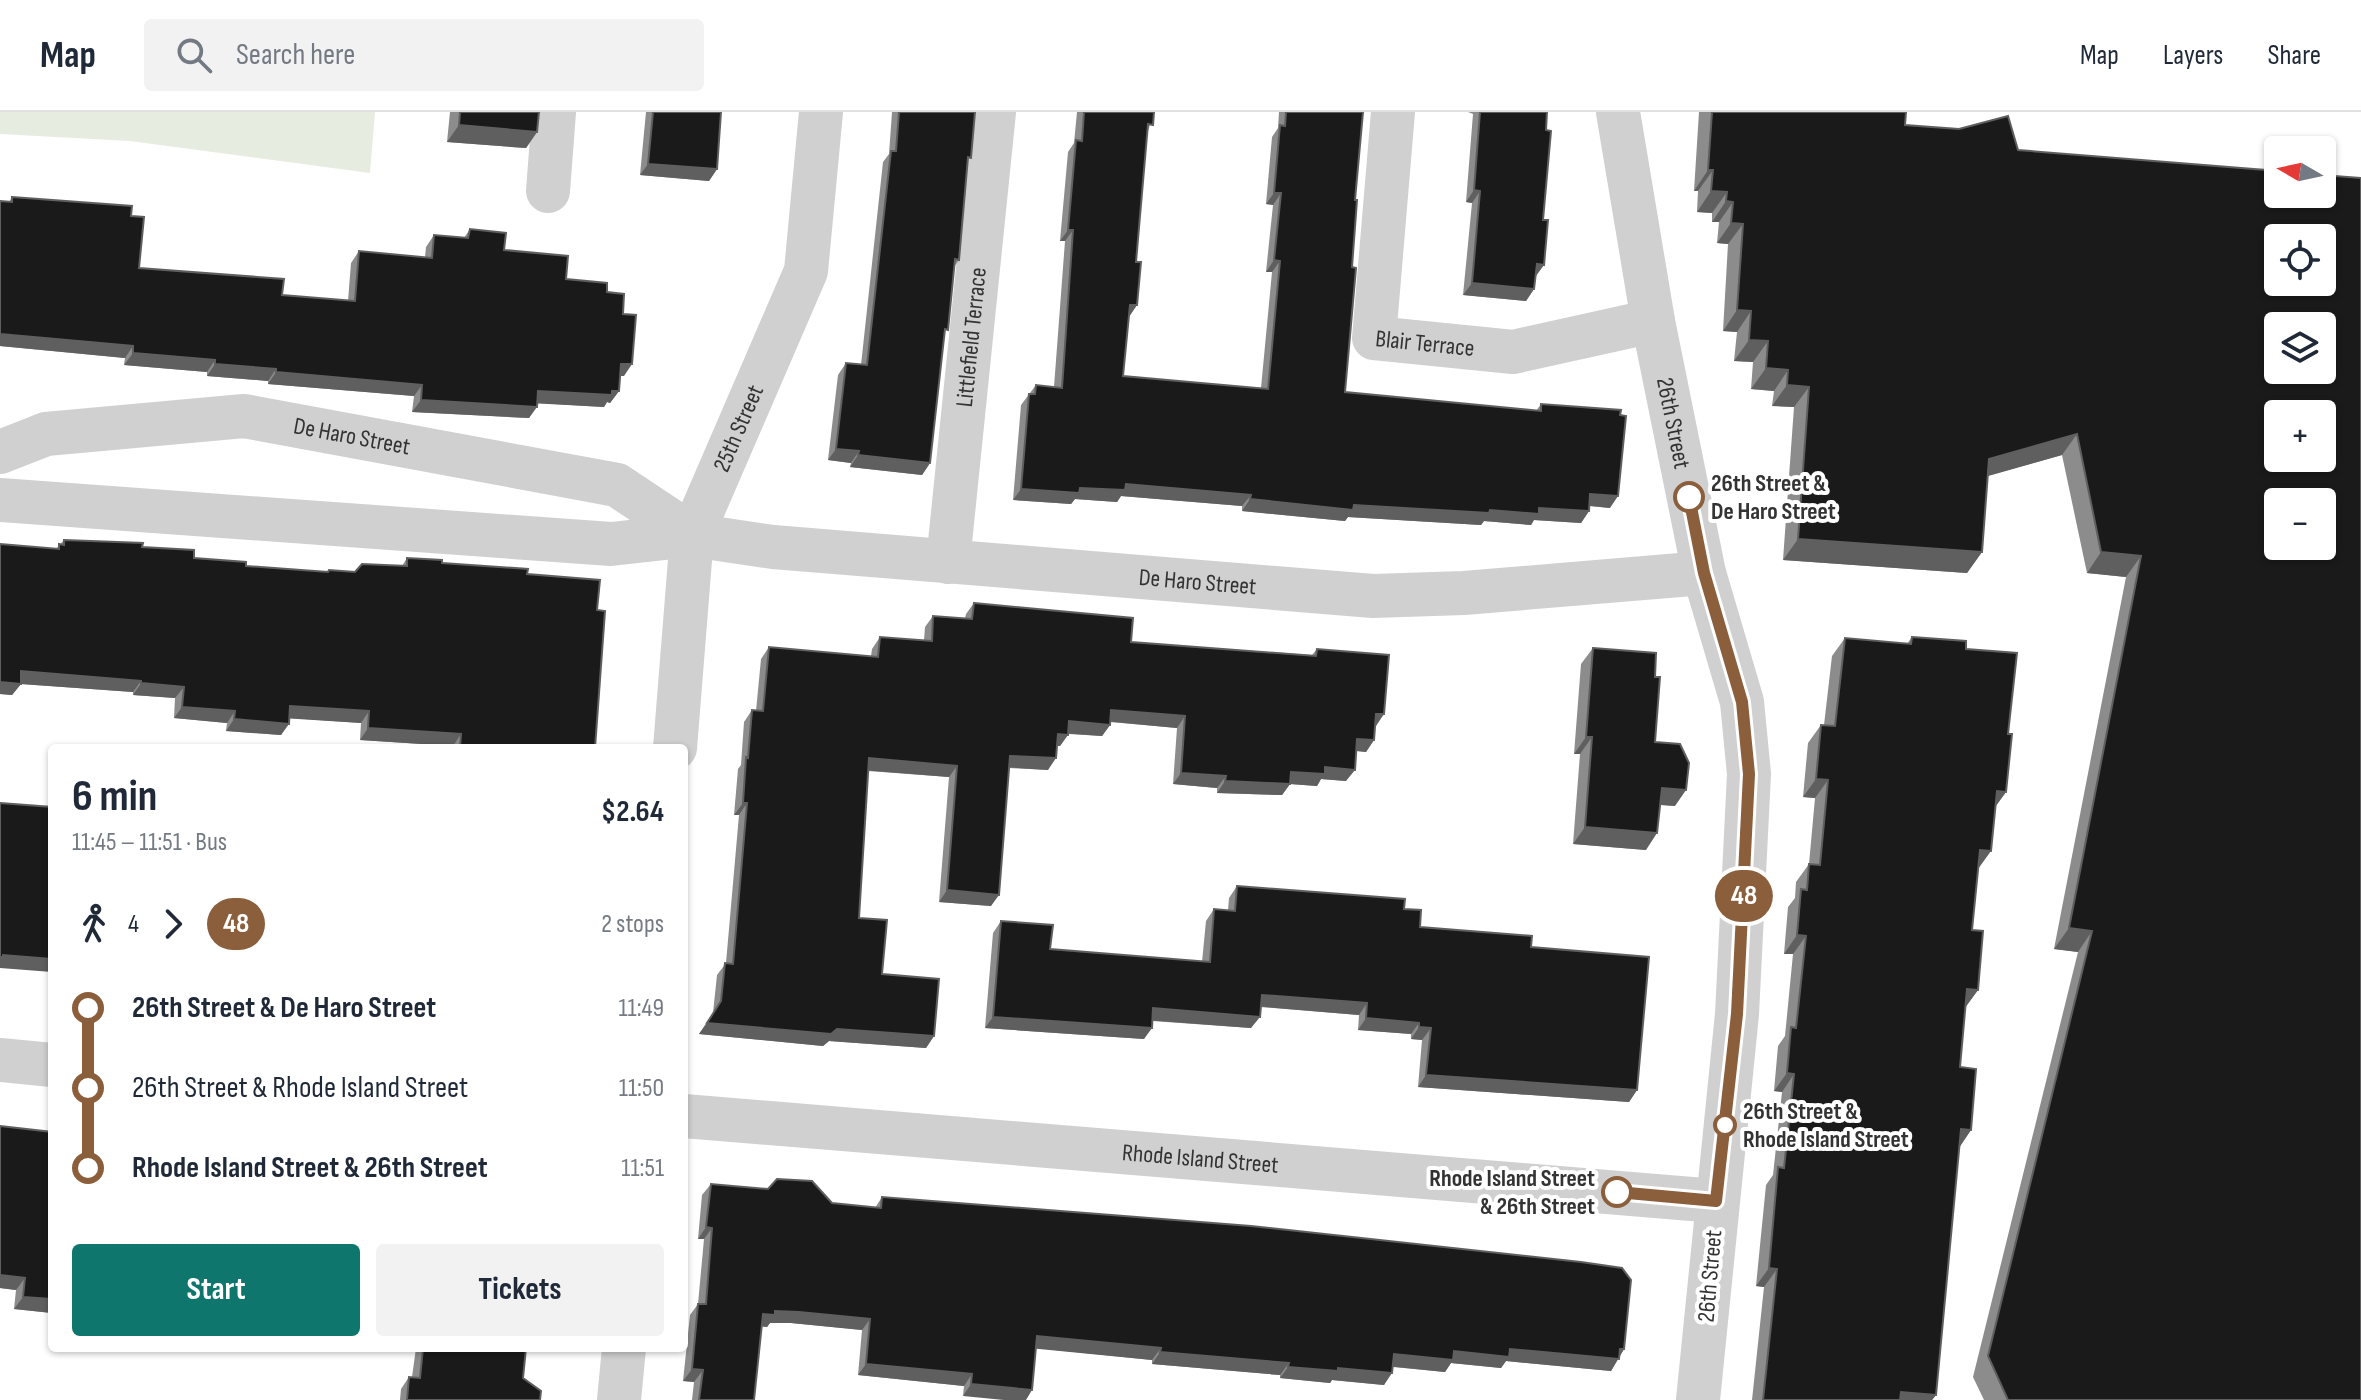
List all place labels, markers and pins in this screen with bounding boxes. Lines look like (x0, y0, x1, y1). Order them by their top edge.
place label: 26th Street & De Haro Street (1711, 469, 1836, 526)
marker: 26th Street & De Haro Street (1674, 482, 1704, 512)
place label: 26th Street & Rhode Island Street (1743, 1097, 1909, 1154)
marker: 26th Street & Rhode Island Street (1714, 1114, 1736, 1136)
place label: Rhode Island Street & 26th Street (1429, 1164, 1595, 1221)
marker: Rhode Island Street & 26th Street (1602, 1177, 1632, 1207)

